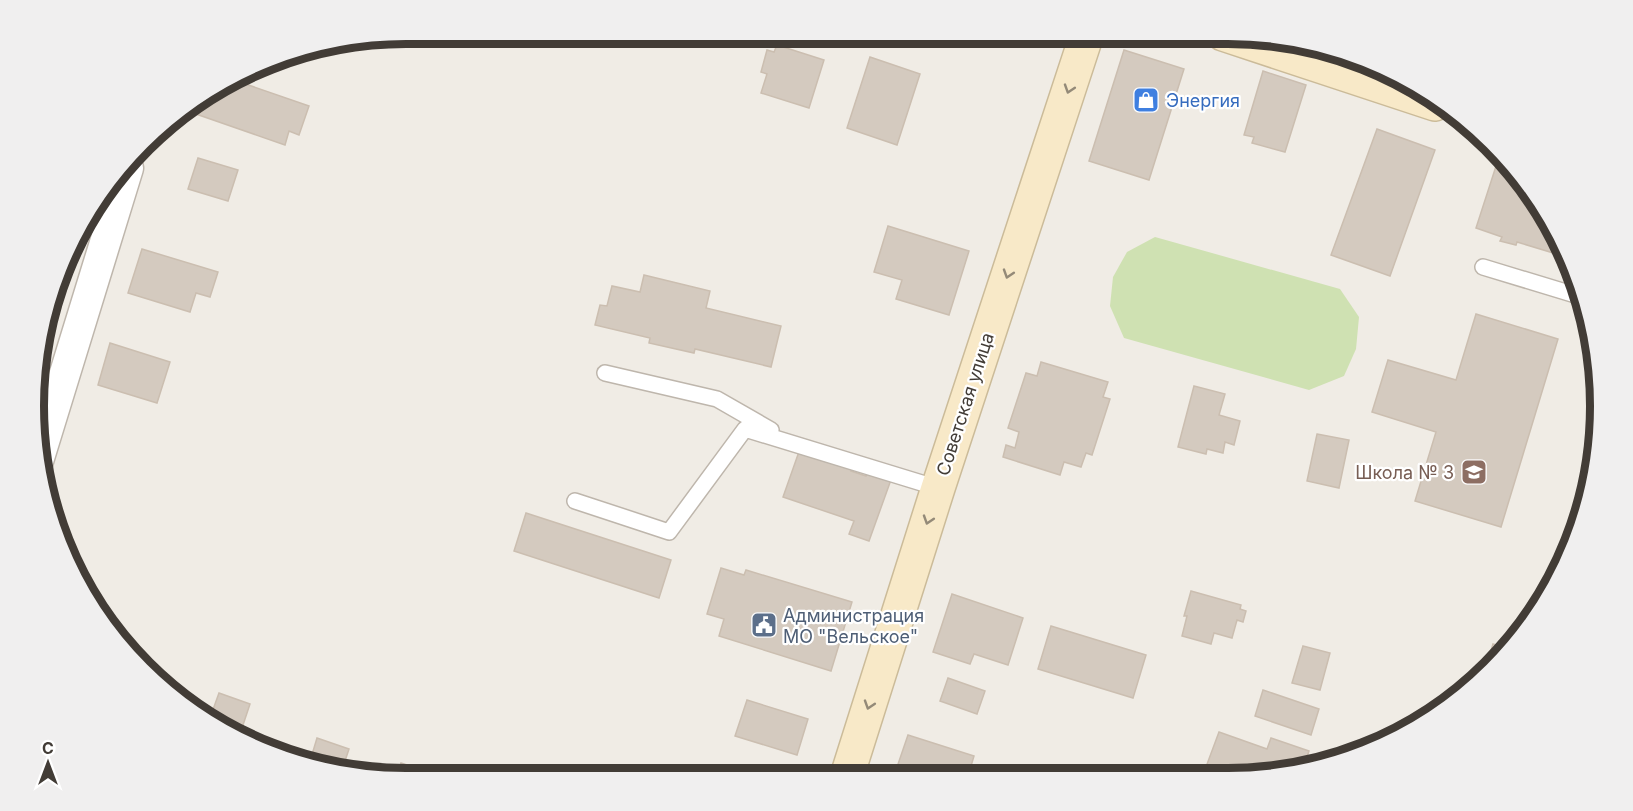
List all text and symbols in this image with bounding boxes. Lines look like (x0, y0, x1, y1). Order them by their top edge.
one-way arrow (1064, 83, 1076, 94)
shop icon: Энергия (1131, 85, 1161, 115)
place label: Энергия (1166, 90, 1240, 111)
one-way arrow (1003, 268, 1015, 279)
street label: Советская улица (932, 330, 998, 478)
school or university icon: Школа № 3 (1459, 457, 1489, 487)
place label: Школа № 3 (1355, 462, 1454, 483)
one-way arrow (923, 514, 935, 525)
place label: Администрация МО "Вельское" (783, 605, 924, 647)
public building icon: Администрация МО "Вельское" (749, 610, 779, 640)
one-way arrow (864, 699, 876, 710)
north arrow (18, 733, 78, 793)
text: С (42, 738, 54, 758)

